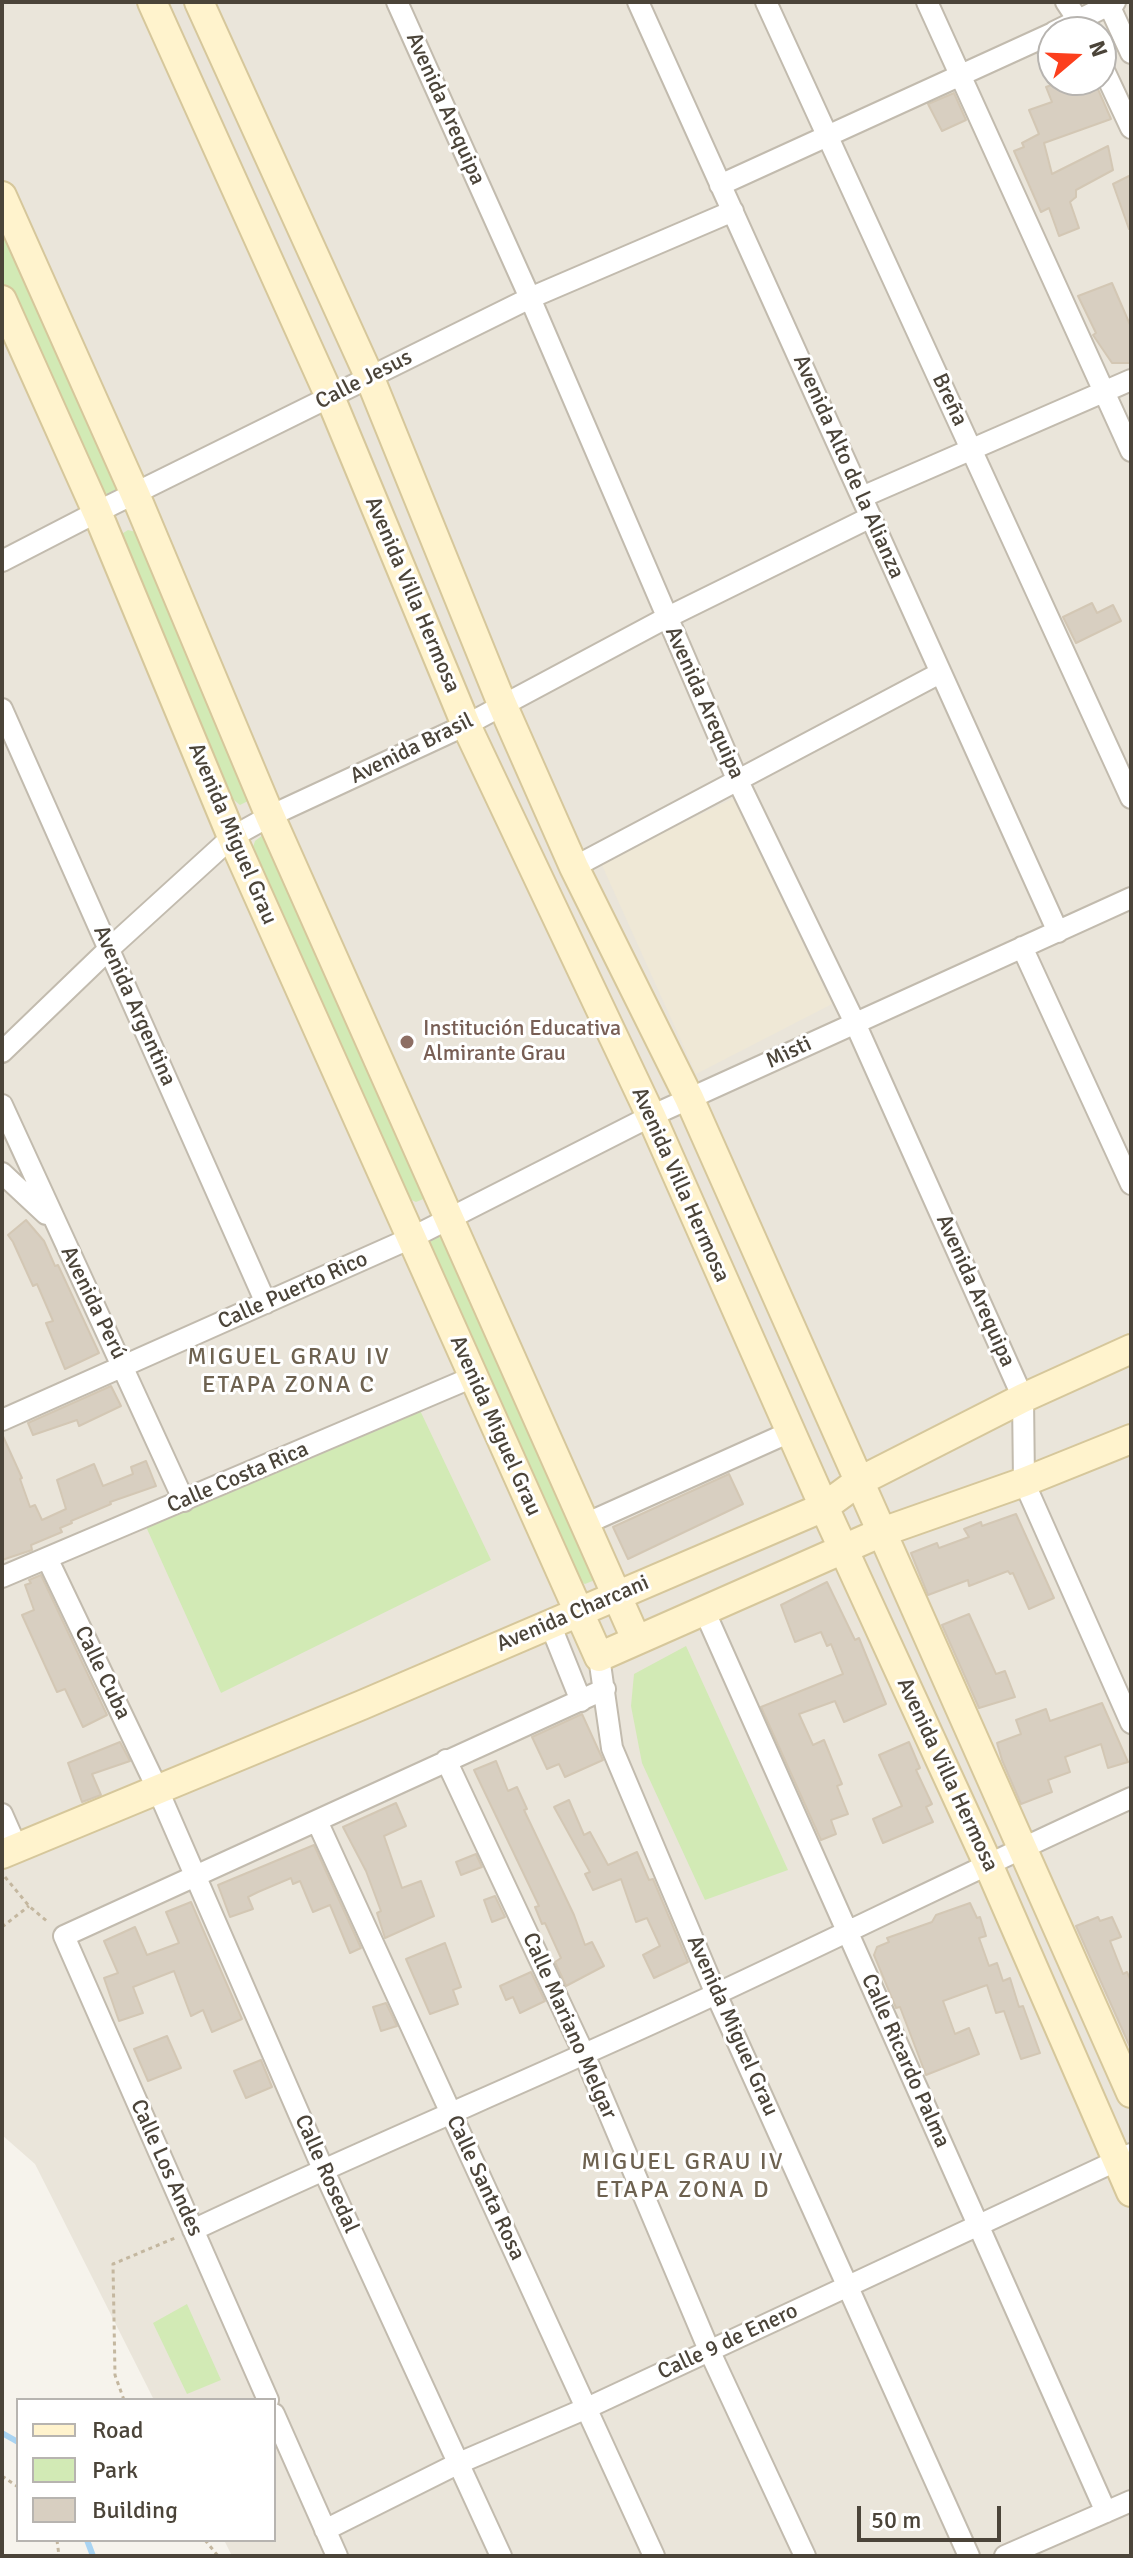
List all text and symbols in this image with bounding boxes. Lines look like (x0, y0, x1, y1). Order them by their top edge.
north arrow (1037, 16, 1117, 96)
street label: Avenida Arequipa (400, 29, 490, 189)
text: N (1083, 37, 1114, 60)
street label: Calle Jesus (311, 344, 417, 416)
street label: Avenida Alto de la Alianza (787, 351, 909, 583)
street label: Breña (925, 370, 973, 430)
street label: Avenida Villa Hermosa (359, 493, 465, 697)
street label: Avenida Arequipa (659, 623, 749, 783)
street label: Avenida Brasil (346, 708, 478, 790)
street label: Avenida Miguel Grau (182, 739, 282, 929)
street label: Avenida Argentina (87, 922, 181, 1090)
place label: Institución Educativa Almirante Grau (423, 1016, 621, 1068)
street label: Misti (762, 1031, 816, 1075)
marker: Institución Educativa Almirante Grau (398, 1033, 416, 1051)
street label: Avenida Villa Hermosa (625, 1084, 735, 1286)
street label: Avenida Arequipa (930, 1211, 1020, 1371)
street label: Avenida Perú (54, 1242, 132, 1364)
street label: Calle Puerto Rico (214, 1246, 372, 1336)
street label: Avenida Miguel Grau (443, 1332, 547, 1520)
district label: MIGUEL GRAU IV ETAPA ZONA C (187, 1344, 391, 1400)
street label: Calle Costa Rica (163, 1436, 313, 1520)
street label: Avenida Charcani (493, 1570, 653, 1658)
street label: Calle Cuba (68, 1622, 136, 1724)
street label: Avenida Villa Hermosa (891, 1674, 1003, 1876)
street label: Calle Mariano Melgar (516, 1929, 622, 2123)
street label: Avenida Miguel Grau (680, 1932, 784, 2120)
street label: Calle Ricardo Palma (855, 1970, 955, 2152)
street label: Calle Los Andes (124, 2095, 208, 2241)
street label: Calle Rosedal (288, 2111, 364, 2237)
street label: Calle Santa Rosa (440, 2111, 530, 2265)
district label: MIGUEL GRAU IV ETAPA ZONA D (581, 2149, 785, 2205)
street label: Calle 9 de Enero (654, 2298, 802, 2386)
legend (16, 2398, 276, 2542)
text: Road (92, 2415, 143, 2445)
text: Park (92, 2455, 138, 2485)
scale bar (861, 2490, 1005, 2540)
text: Building (92, 2495, 178, 2525)
text: 50 m (871, 2505, 921, 2535)

